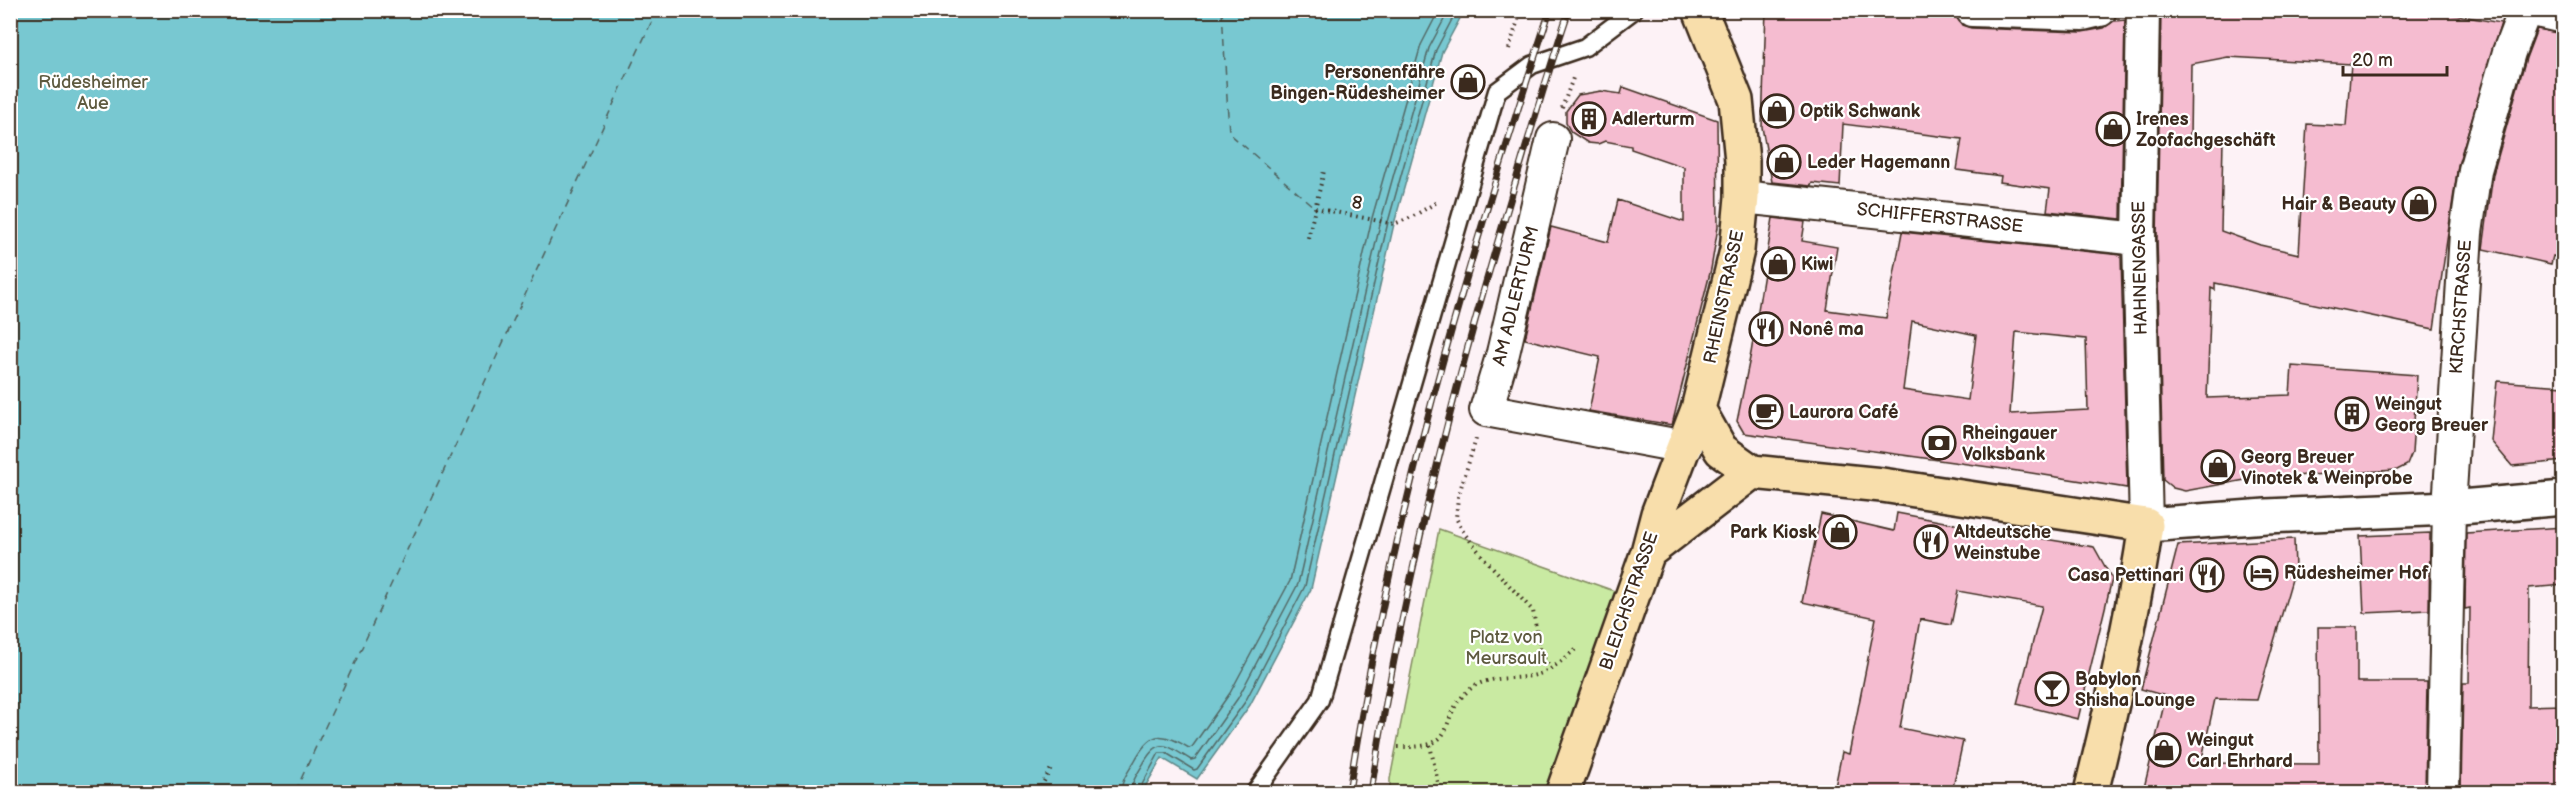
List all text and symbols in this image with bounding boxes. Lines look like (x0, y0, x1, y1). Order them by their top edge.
scale bar (2343, 39, 2446, 77)
text: 20 m (2352, 50, 2393, 71)
place label: Personenfähre Bingen-Rüdesheimer (1270, 62, 1446, 104)
shop icon: Personenfähre Bingen-Rüdesheimer (1450, 64, 1486, 100)
park label: Rüdesheimer Aue (38, 72, 148, 114)
shop icon: Optik Schwank (1759, 93, 1795, 129)
building icon: Adlerturm (1571, 101, 1607, 137)
place label: Optik Schwank (1800, 101, 1921, 122)
place label: Adlerturm (1611, 109, 1695, 130)
place label: Irenes Zoofachgeschäft (2136, 109, 2275, 151)
shop icon: Irenes Zoofachgeschäft (2095, 111, 2131, 147)
shop icon: Leder Hagemann (1766, 144, 1802, 180)
place label: Leder Hagemann (1807, 152, 1950, 173)
shop icon: Hair & Beauty (2401, 186, 2437, 222)
street label: 8 (1350, 192, 1364, 214)
place label: Hair & Beauty (2281, 194, 2397, 215)
street label: SCHIFFERSTRASSE (1856, 199, 2024, 237)
street label: HAHNENGASSE (2128, 201, 2152, 335)
street label: AM ADLERTURM (1489, 224, 1543, 368)
street label: RHEINSTRASSE (1700, 228, 1748, 366)
street label: KIRCHSTRASSE (2446, 239, 2476, 375)
shop icon: Kiwi (1760, 246, 1796, 282)
place label: Kiwi (1801, 254, 1834, 275)
restaurant icon: Nonê ma (1748, 311, 1784, 347)
place label: Nonê ma (1789, 319, 1864, 340)
cafe icon: Laurora Café (1748, 394, 1784, 430)
place label: Weingut Georg Breuer (2375, 394, 2489, 436)
building icon: Weingut Georg Breuer (2334, 396, 2370, 432)
place label: Laurora Café (1789, 402, 1899, 423)
place label: Rheingauer Volksbank (1962, 423, 2058, 465)
bank icon: Rheingauer Volksbank (1921, 425, 1957, 461)
place label: Georg Breuer Vinotek & Weinprobe (2241, 447, 2413, 489)
shop icon: Georg Breuer Vinotek & Weinprobe (2200, 449, 2236, 485)
shop icon: Park Kiosk (1822, 514, 1858, 550)
place label: Park Kiosk (1730, 522, 1818, 543)
place label: Altdeutsche Weinstube (1953, 522, 2051, 564)
restaurant icon: Altdeutsche Weinstube (1913, 524, 1949, 560)
street label: BLEICHSTRASSE (1595, 529, 1663, 673)
hotel icon: Rüdesheimer Hof (2243, 555, 2279, 591)
restaurant icon: Casa Pettinari (2189, 557, 2225, 593)
place label: Rüdesheimer Hof (2284, 563, 2429, 584)
place label: Casa Pettinari (2068, 565, 2184, 586)
park label: Platz von Meursault (1465, 627, 1547, 669)
place label: Babylon Shisha Lounge (2075, 669, 2195, 711)
bar icon: Babylon Shisha Lounge (2034, 671, 2070, 707)
place label: Weingut Carl Ehrhard (2187, 730, 2293, 772)
shop icon: Weingut Carl Ehrhard (2146, 732, 2182, 768)

